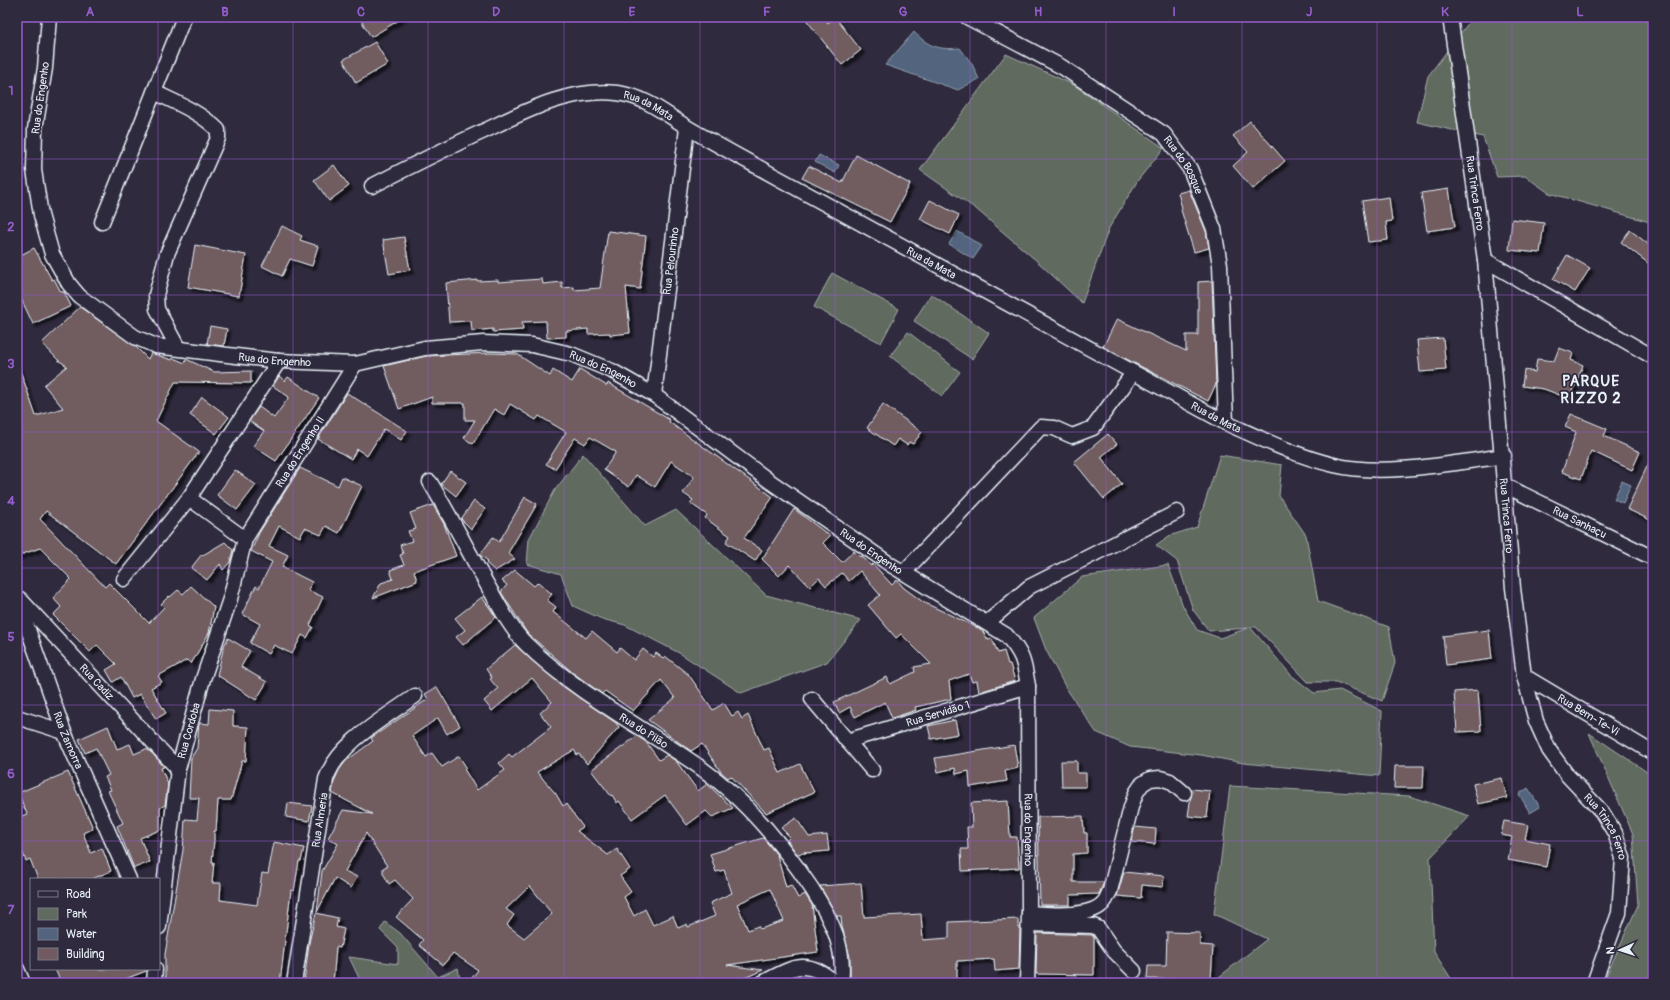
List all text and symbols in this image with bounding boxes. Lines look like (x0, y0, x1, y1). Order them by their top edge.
text: A (86, 4, 95, 20)
text: B (221, 4, 229, 20)
text: C (357, 4, 365, 20)
text: D (492, 4, 500, 20)
text: E (629, 4, 636, 20)
text: F (763, 4, 771, 20)
text: G (899, 4, 908, 20)
text: H (1034, 4, 1042, 20)
text: I (1172, 4, 1176, 20)
text: J (1306, 4, 1312, 20)
text: K (1441, 4, 1449, 20)
text: L (1576, 4, 1584, 20)
street label: Rua do Engenho (29, 61, 52, 135)
text: 1 (8, 83, 14, 99)
street label: Rua da Mata (622, 88, 676, 124)
street label: Rua do Bosque (1160, 133, 1205, 196)
street label: Rua Trinca Ferro (1463, 155, 1487, 232)
text: 2 (7, 219, 15, 235)
street label: Rua Pelourinho (660, 226, 682, 296)
street label: Rua da Mata (904, 244, 958, 282)
street label: Rua do Engenho (567, 348, 639, 391)
street label: Rua do Engenho (238, 350, 311, 369)
text: 3 (7, 356, 15, 372)
district label: PARQUE RIZZO 2 (1560, 372, 1622, 408)
street label: Rua da Mata (1189, 399, 1243, 436)
street label: Rua do Engenho II (273, 414, 328, 490)
street label: Rua Trinca Ferro (1497, 477, 1516, 554)
text: 4 (7, 493, 15, 509)
street label: Rua Sanhaçu (1550, 504, 1609, 541)
street label: Rua do Engenho (837, 526, 905, 578)
text: 5 (7, 629, 15, 645)
street label: Rua Cadiz (77, 661, 117, 703)
street label: Rua Bem-Te-Vi (1555, 691, 1621, 738)
street label: Rua Servidão 1 (905, 698, 971, 730)
street label: Rua Cordoba (175, 701, 203, 760)
street label: Rua Zamorra (50, 710, 85, 771)
street label: Rua do Pilão (617, 711, 670, 751)
text: 6 (7, 766, 15, 782)
street label: Rua Trinca Ferro (1581, 791, 1629, 862)
street label: Rua Almeria (309, 792, 331, 848)
street label: Rua do Engenho (1021, 793, 1035, 866)
legend (30, 878, 160, 970)
text: Road (66, 887, 91, 902)
text: 7 (8, 902, 15, 918)
text: Park (66, 907, 87, 922)
text: Water (66, 927, 97, 942)
north arrow (1600, 930, 1640, 970)
text: N (1604, 946, 1617, 955)
text: Building (66, 947, 105, 962)

